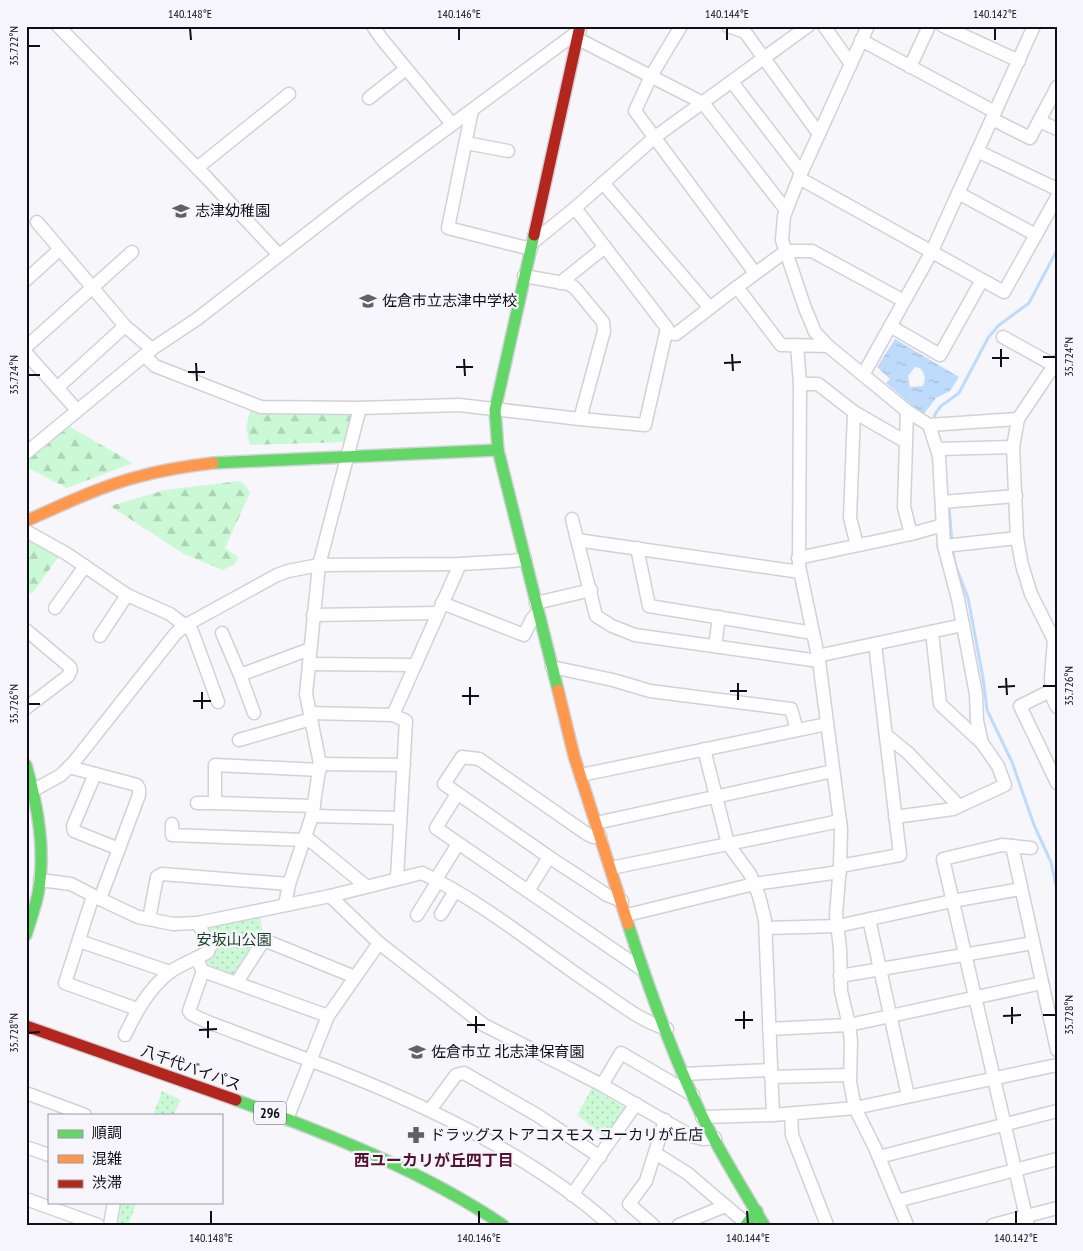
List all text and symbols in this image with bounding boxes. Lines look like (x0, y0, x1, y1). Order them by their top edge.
text: 140.148°E (168, 6, 212, 21)
text: 140.146°E (437, 6, 481, 21)
text: 140.144°E (705, 6, 749, 21)
text: 140.142°E (973, 6, 1017, 21)
text: 35.722°N (6, 26, 21, 66)
school or university icon: 志津幼稚園 (171, 201, 191, 221)
place label: 志津幼稚園 (195, 201, 270, 220)
school or university icon: 佐倉市立志津中学校 (358, 291, 378, 311)
place label: 佐倉市立志津中学校 (382, 291, 517, 310)
text: 35.724°N (1061, 337, 1076, 377)
text: 35.724°N (6, 355, 21, 395)
text: 35.726°N (1061, 666, 1076, 706)
text: 35.726°N (6, 684, 21, 724)
park label: 安坂山公園 (196, 930, 272, 949)
text: 35.728°N (1061, 995, 1076, 1035)
text: 35.728°N (6, 1013, 21, 1053)
street label: 八千代バイパス (139, 1041, 244, 1094)
school or university icon: 佐倉市立 北志津保育園 (407, 1042, 427, 1062)
place label: 佐倉市立 北志津保育園 (431, 1042, 584, 1061)
road number: 296 (254, 1102, 286, 1124)
legend (48, 1114, 222, 1204)
text: 順調 (92, 1123, 122, 1142)
pharmacy icon: ドラッグストアコスモス ユーカリが丘店 (406, 1125, 426, 1145)
place label: ドラッグストアコスモス ユーカリが丘店 (430, 1125, 703, 1144)
text: 混雑 (92, 1149, 122, 1168)
district label: 西ユーカリが丘四丁目 (354, 1150, 514, 1170)
text: 渋滞 (92, 1173, 122, 1192)
text: 140.148°E (189, 1230, 233, 1245)
text: 140.146°E (457, 1230, 501, 1245)
text: 140.144°E (726, 1230, 770, 1245)
text: 140.142°E (994, 1230, 1038, 1245)

